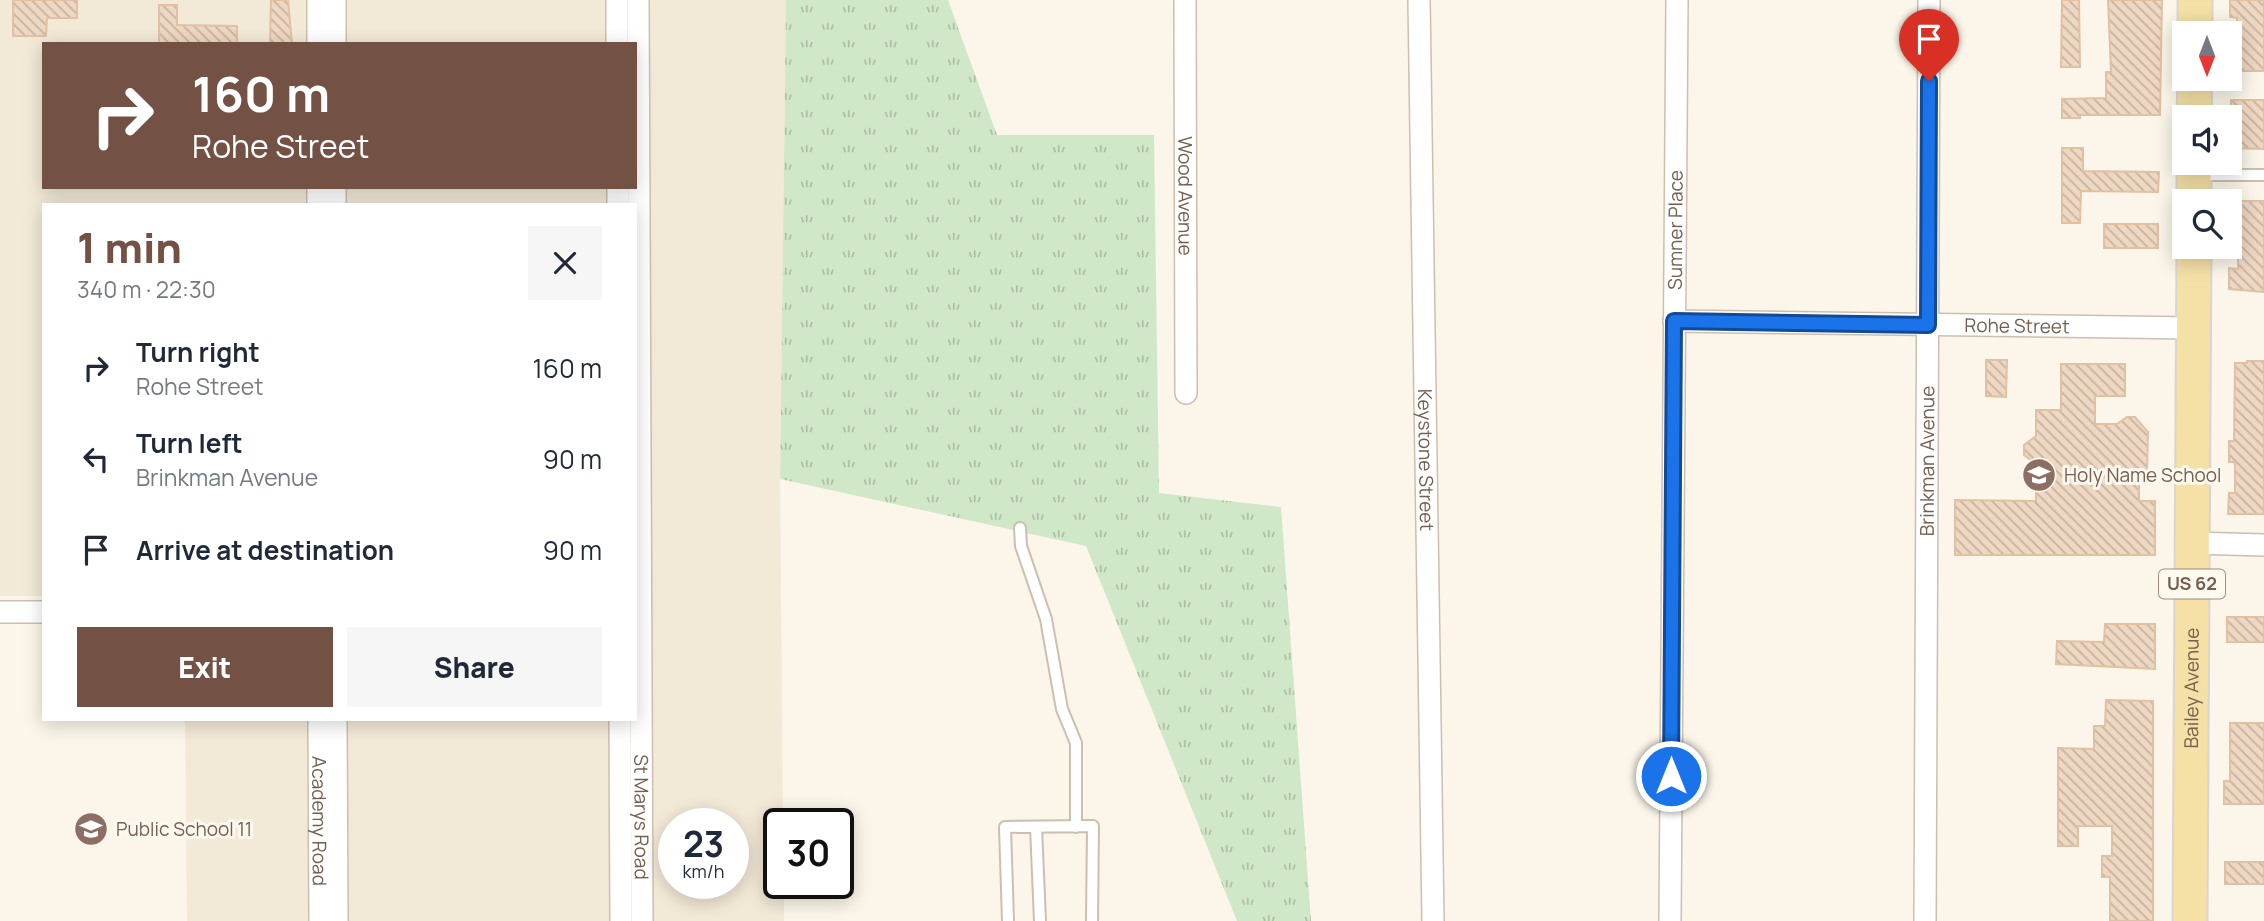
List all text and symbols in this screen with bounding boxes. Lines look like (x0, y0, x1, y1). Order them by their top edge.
pin (1899, 9, 1959, 81)
icon: arrive (1910, 20, 1948, 58)
north arrow (2172, 21, 2242, 91)
map controls (2172, 21, 2242, 259)
text: 160 m (192, 60, 330, 127)
icon: right (77, 70, 168, 161)
button: sound (2172, 105, 2242, 175)
text: Rohe Street (192, 124, 369, 168)
street label: Wood Avenue (1172, 136, 1199, 256)
street label: Sumner Place (1662, 170, 1689, 290)
button: search (2172, 189, 2242, 259)
text: 1 min (77, 218, 182, 276)
button: close (528, 226, 602, 300)
text: 340 m · 22:30 (77, 273, 216, 305)
street label: Rohe Street (1964, 312, 2070, 339)
text: Turn right (136, 334, 260, 370)
icon: right (77, 349, 115, 387)
text: 160 m (533, 350, 602, 386)
text: Rohe Street (136, 370, 263, 402)
street label: Brinkman Avenue (1914, 386, 1940, 536)
street label: Keystone Street (1412, 389, 1440, 531)
text: Turn left (136, 425, 243, 461)
icon: left (77, 440, 115, 478)
text: 90 m (543, 441, 602, 477)
school or university icon: Holy Name School (2020, 456, 2058, 494)
text: Brinkman Avenue (136, 461, 318, 493)
place label: Holy Name School (2064, 462, 2221, 488)
icon: arrive (77, 531, 115, 569)
text: Arrive at destination (136, 532, 394, 568)
text: 90 m (543, 532, 602, 568)
road number: US 62 (2159, 570, 2225, 598)
button: Exit (77, 627, 333, 707)
button: Share (347, 627, 602, 707)
street label: Bailey Avenue (2178, 627, 2205, 749)
position arrow (1634, 739, 1708, 813)
street label: St Marys Road (628, 754, 655, 880)
street label: Academy Road (306, 756, 333, 886)
speed limit sign: 30 (763, 808, 854, 899)
school or university icon: Public School 11 (72, 810, 110, 848)
place label: Public School 11 (116, 816, 252, 842)
text: 23 (683, 820, 724, 868)
text: km/h (683, 859, 724, 883)

